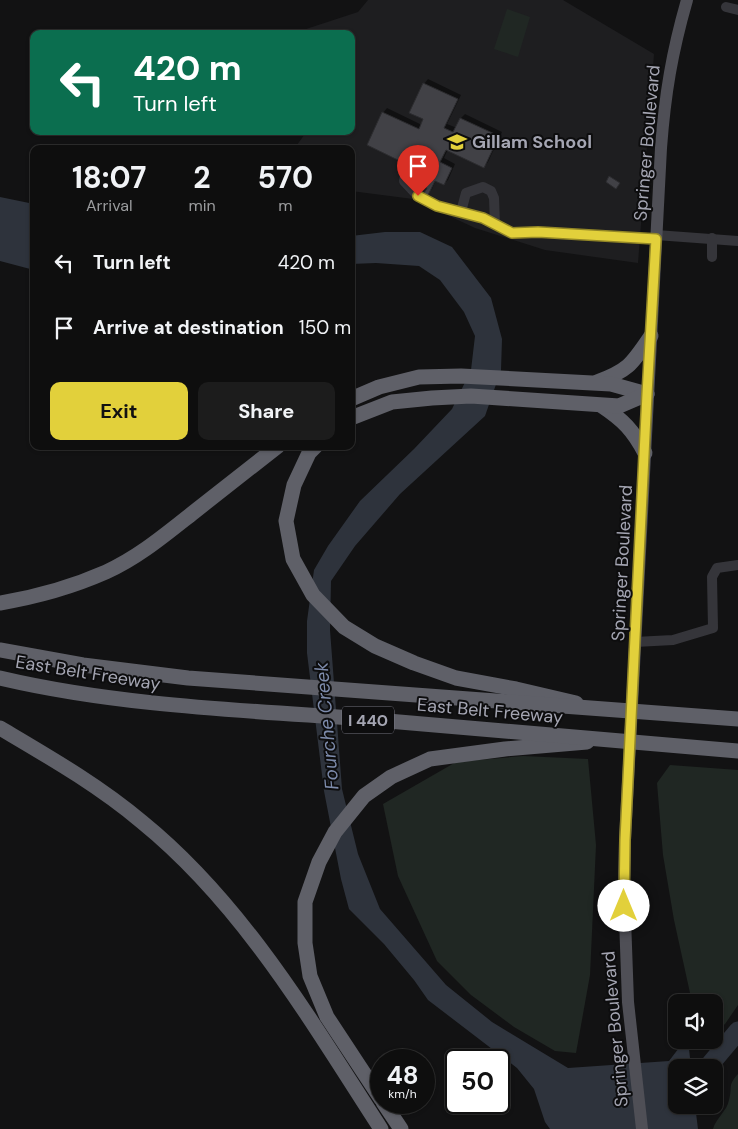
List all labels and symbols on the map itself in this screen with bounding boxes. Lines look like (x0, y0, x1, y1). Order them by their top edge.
street label: Springer Boulevard (628, 64, 666, 222)
place label: Gillam School (472, 130, 592, 154)
school or university icon: Gillam School (446, 131, 468, 153)
pin (397, 145, 439, 196)
street label: Springer Boulevard (606, 484, 638, 642)
street label: East Belt Freeway (14, 650, 162, 696)
water label: Fourche Creek (308, 661, 345, 791)
street label: East Belt Freeway (416, 693, 564, 729)
road number: I 440 (342, 706, 394, 734)
position arrow (597, 879, 649, 931)
street label: Springer Boulevard (596, 950, 634, 1108)
speed limit sign: 50 (445, 1049, 510, 1114)

